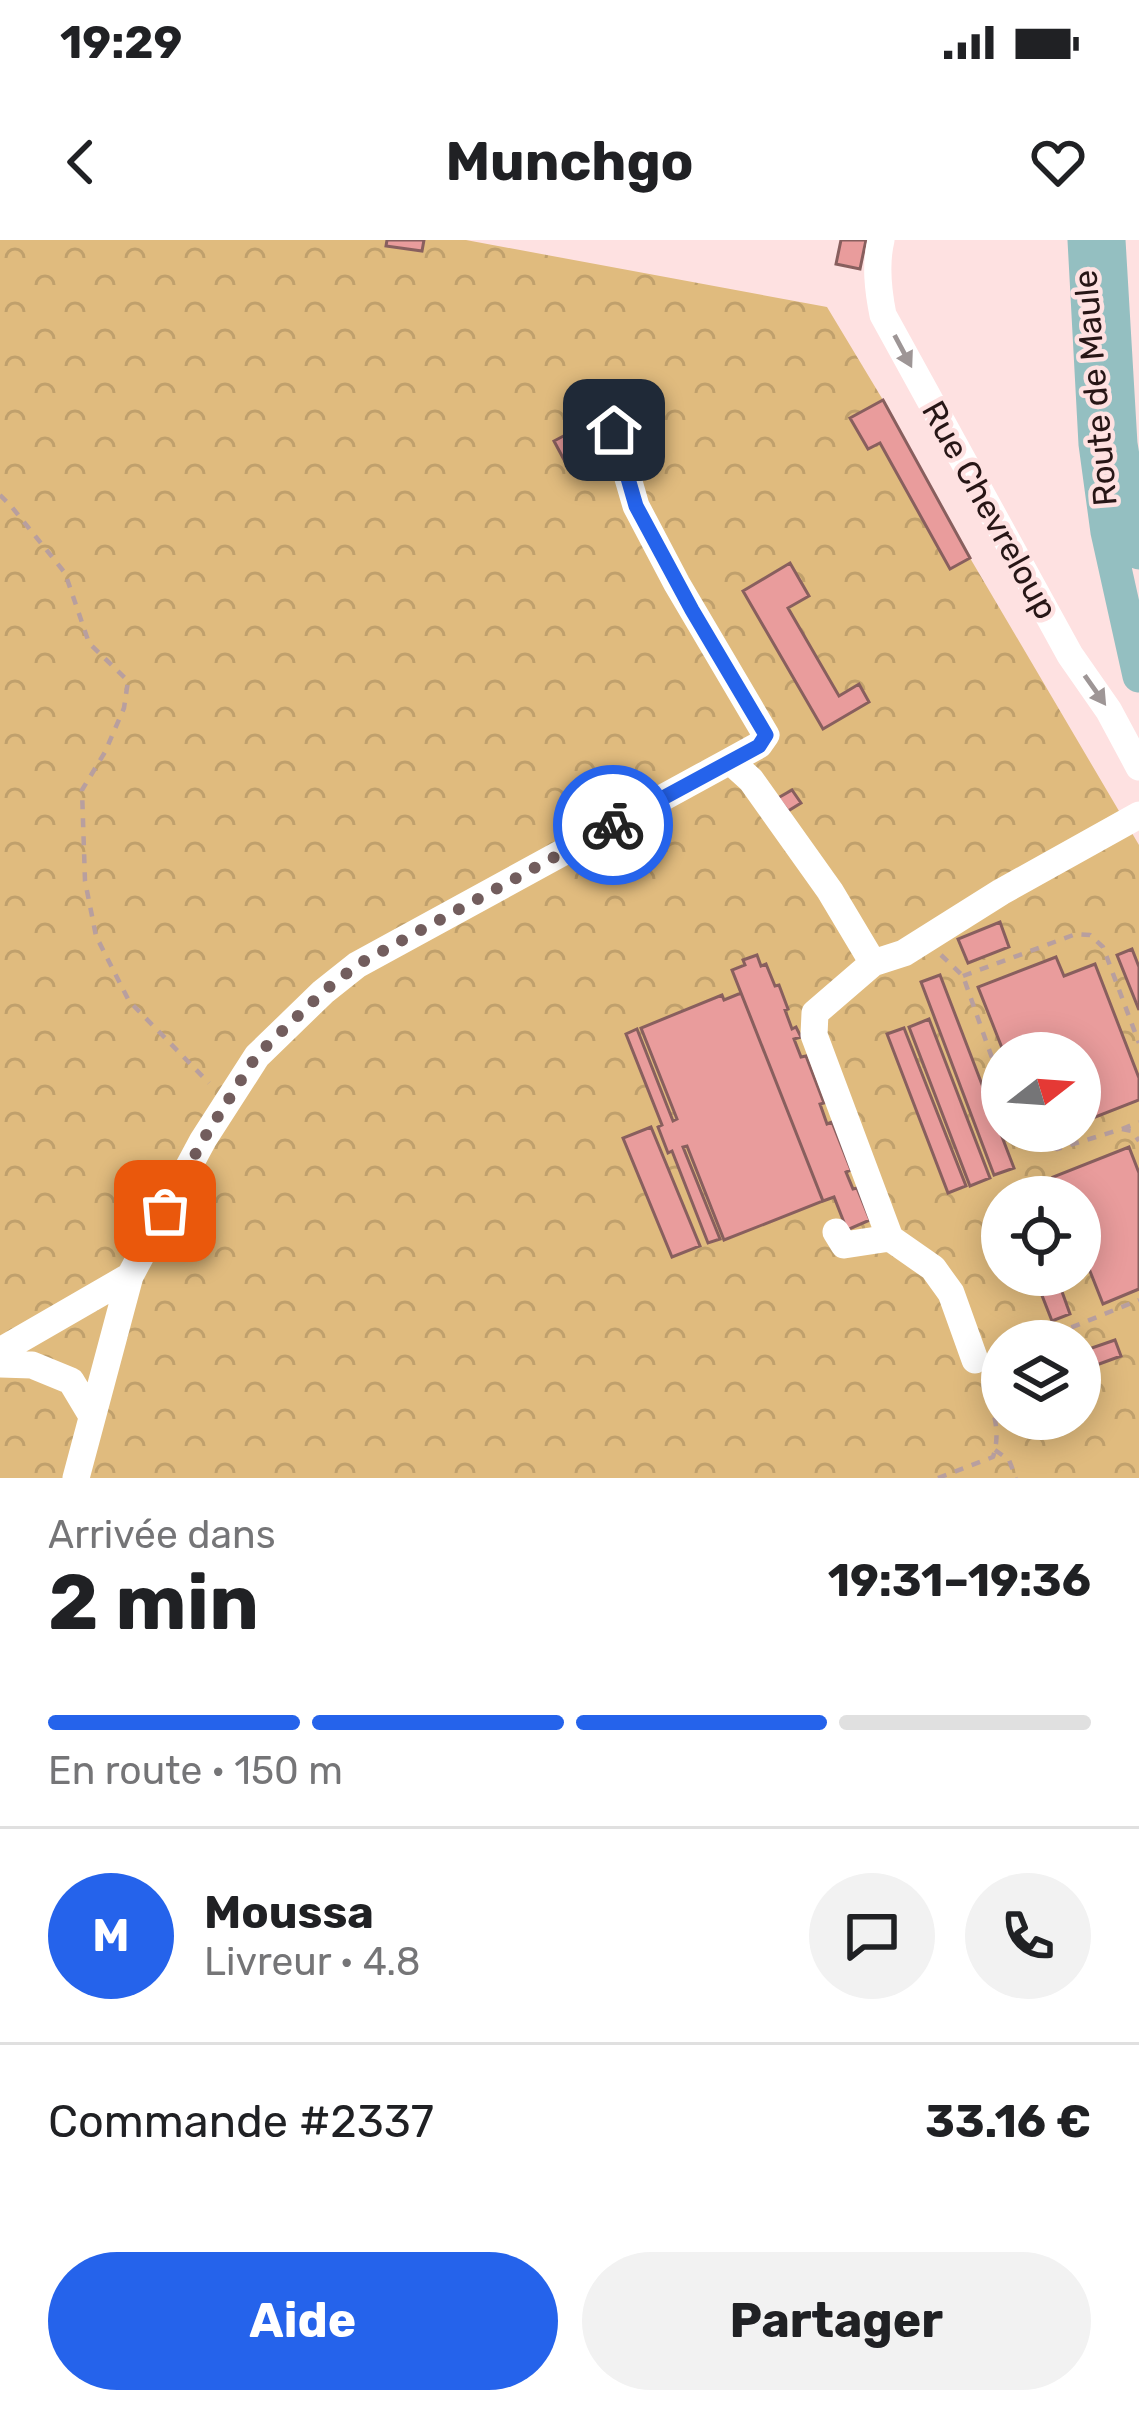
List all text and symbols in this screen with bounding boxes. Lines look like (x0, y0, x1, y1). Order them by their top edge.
text: 19:29 (60, 16, 182, 69)
icon: back (48, 129, 114, 195)
icon: heart (1025, 129, 1091, 195)
text: Munchgo (445, 130, 694, 194)
street label: Route de Maule (1065, 268, 1125, 508)
one-way arrow (892, 334, 913, 369)
pin (563, 379, 665, 481)
street label: Rue Chevreloup (914, 394, 1066, 626)
icon: home (581, 397, 647, 463)
one-way arrow (1083, 674, 1106, 707)
courier (553, 765, 673, 885)
icon: bike (580, 792, 646, 858)
north arrow (981, 1032, 1101, 1152)
map controls (981, 1032, 1101, 1440)
pin (114, 1160, 216, 1262)
button: locate (981, 1176, 1101, 1296)
icon: bag (132, 1178, 198, 1244)
button: layers (981, 1320, 1101, 1440)
text: Arrivée dans (48, 1512, 276, 1558)
text: 19:31–19:36 (828, 1554, 1091, 1607)
text: 2 min (48, 1556, 259, 1649)
text: En route · 150 m (48, 1748, 343, 1794)
button: chat (809, 1873, 935, 1999)
button: phone (965, 1873, 1091, 1999)
text: Moussa (204, 1886, 374, 1939)
text: M (92, 1909, 130, 1962)
text: Livreur · 4.8 (204, 1939, 421, 1985)
text: Commande #2337 (48, 2095, 434, 2148)
text: 33.16 € (925, 2095, 1091, 2148)
button: Aide (48, 2252, 558, 2390)
button: Partager (582, 2252, 1091, 2390)

